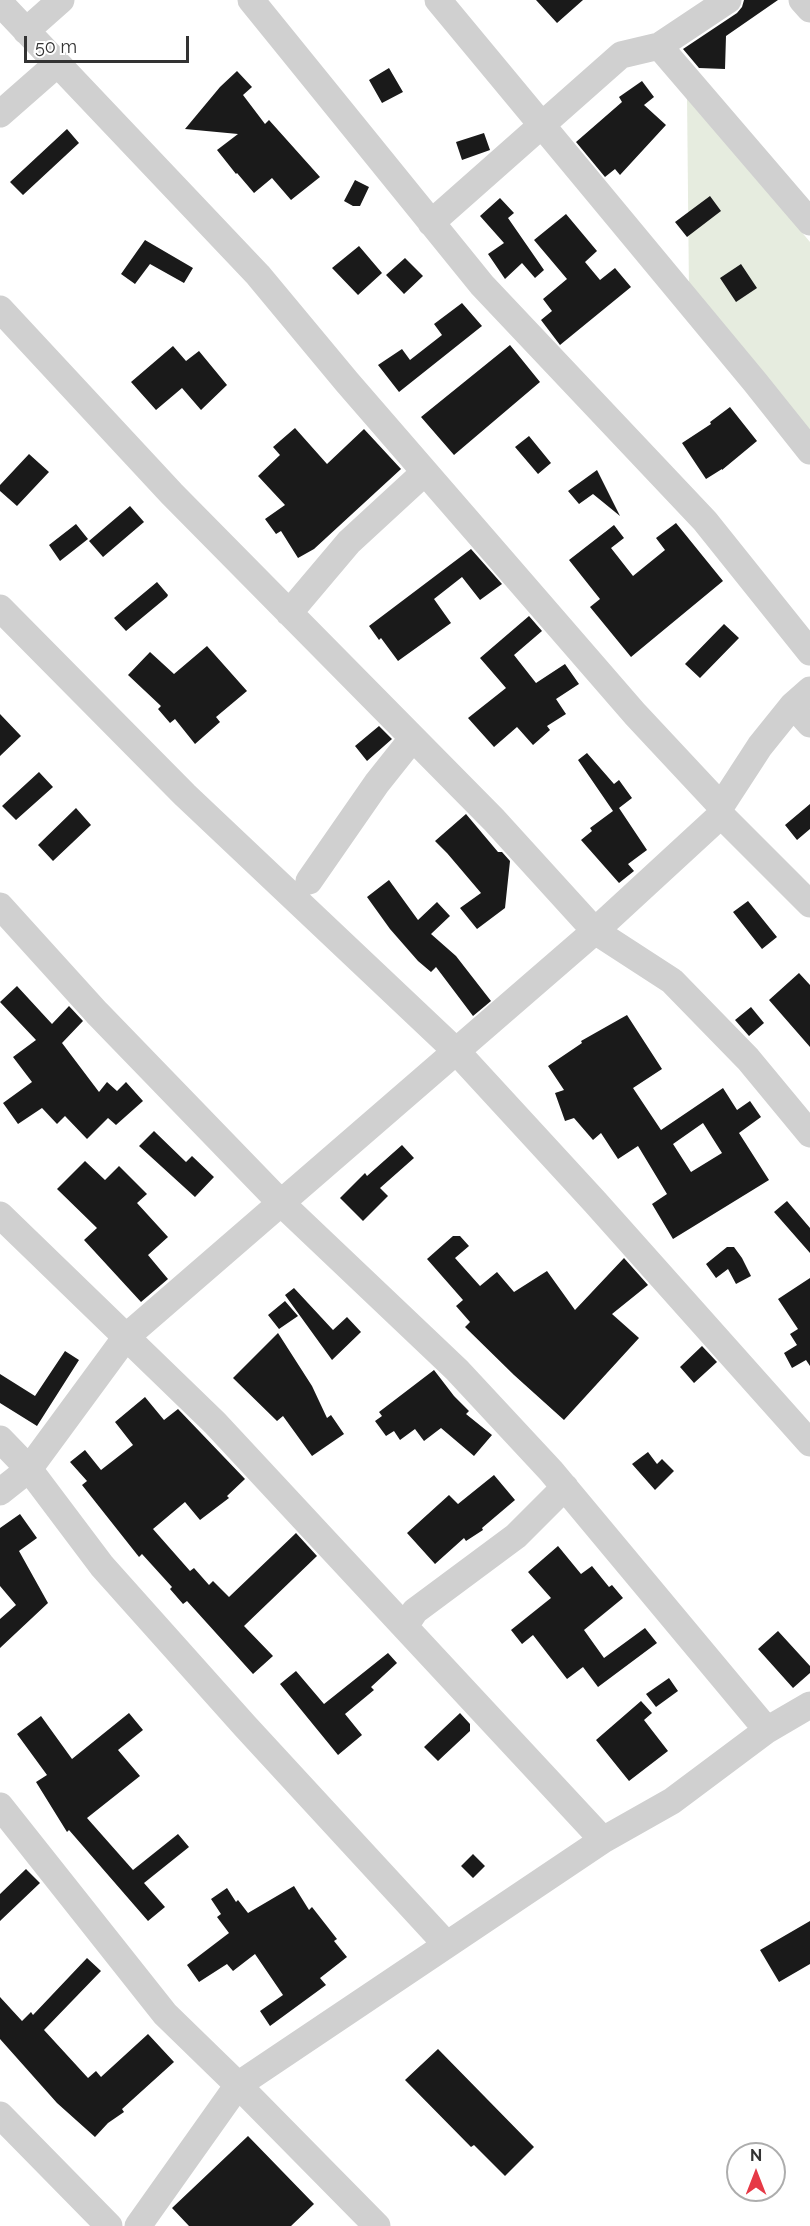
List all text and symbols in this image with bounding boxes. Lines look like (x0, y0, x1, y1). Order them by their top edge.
scale bar (27, 24, 192, 62)
text: 50 m (35, 36, 77, 57)
north arrow (726, 2142, 786, 2202)
text: N (750, 2146, 762, 2165)

